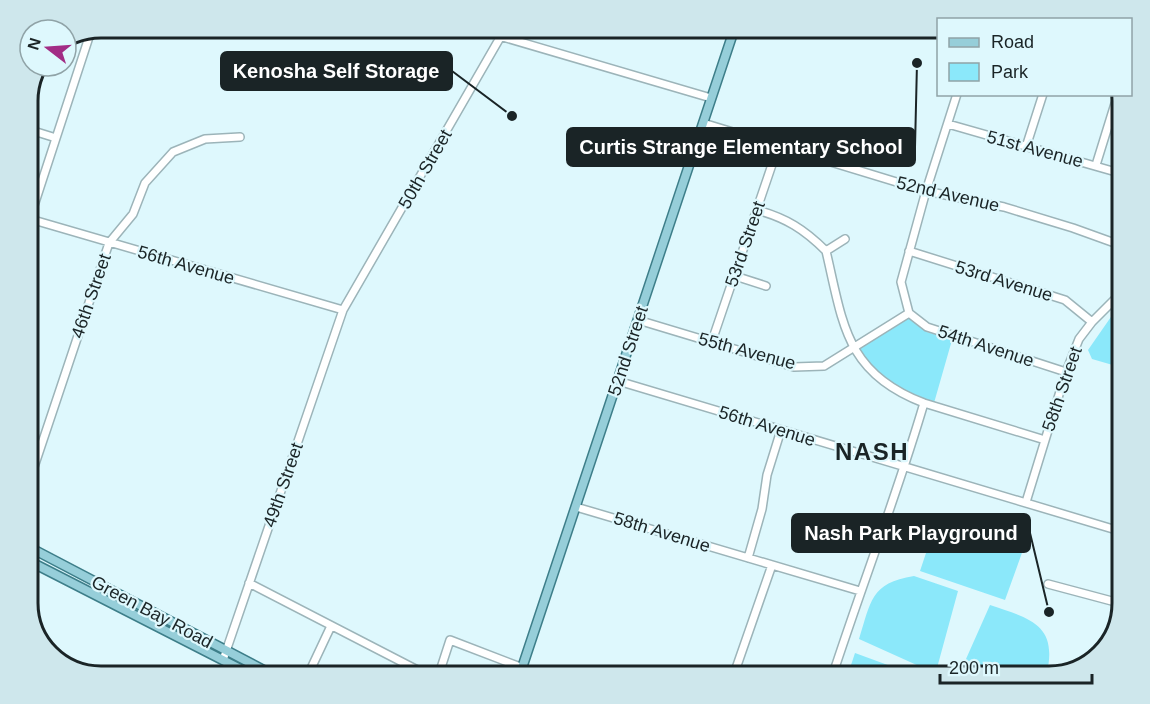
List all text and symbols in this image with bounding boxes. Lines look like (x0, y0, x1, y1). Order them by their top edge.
north arrow (18, 18, 78, 78)
legend (937, 18, 1132, 96)
text: Road (991, 32, 1034, 52)
text: N (24, 36, 44, 52)
callout: Kenosha Self Storage (221, 52, 452, 90)
text: Kenosha Self Storage (233, 60, 439, 82)
text: Park (991, 62, 1029, 82)
street label: 50th Street (394, 126, 456, 212)
street label: 51st Avenue (985, 127, 1085, 171)
callout: Curtis Strange Elementary School (567, 128, 915, 166)
text: Curtis Strange Elementary School (579, 136, 903, 158)
street label: 52nd Avenue (895, 172, 1001, 216)
street label: 53rd Street (721, 199, 769, 289)
street label: 56th Avenue (135, 242, 237, 288)
street label: 46th Street (67, 251, 115, 341)
street label: 53rd Avenue (953, 257, 1055, 305)
street label: 52nd Street (604, 304, 652, 398)
street label: 54th Avenue (935, 321, 1037, 371)
street label: 55th Avenue (696, 328, 798, 374)
street label: 58th Street (1038, 344, 1086, 434)
street label: 56th Avenue (716, 402, 818, 450)
district label: NASH (835, 438, 909, 465)
street label: 49th Street (259, 440, 307, 530)
street label: 58th Avenue (611, 508, 713, 556)
callout: Nash Park Playground (792, 514, 1030, 552)
text: Nash Park Playground (804, 522, 1018, 544)
street label: Green Bay Road (88, 572, 216, 652)
scale bar (940, 647, 1092, 685)
text: 200 m (949, 658, 999, 678)

